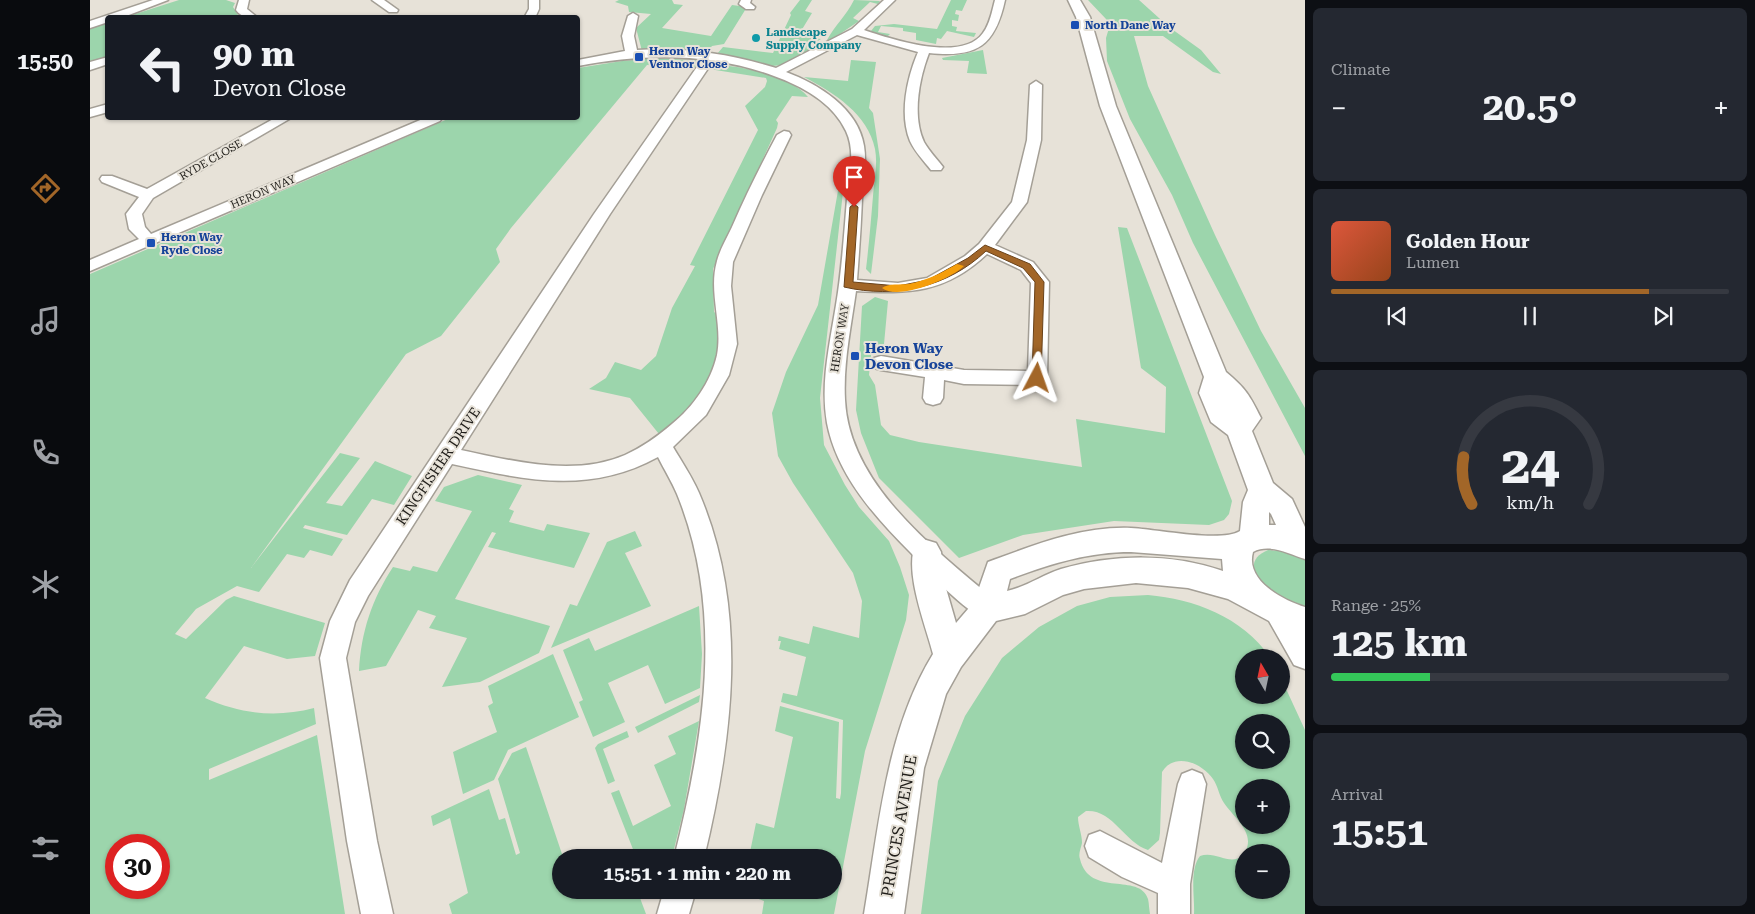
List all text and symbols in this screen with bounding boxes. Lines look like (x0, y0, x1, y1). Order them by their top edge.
marker: North Dane Way (1069, 19, 1081, 31)
place label: North Dane Way (1085, 19, 1176, 32)
place label: Landscape Supply Company (766, 26, 862, 52)
marker: Landscape Supply Company (750, 32, 762, 44)
text: 90 m (213, 34, 295, 75)
icon: left (130, 35, 195, 100)
place label: Heron Way Ventnor Close (649, 45, 728, 71)
text: 15:50 (17, 49, 73, 74)
marker: Heron Way Ventnor Close (633, 51, 645, 63)
text: Climate (1331, 60, 1390, 79)
text: Devon Close (213, 76, 346, 101)
text: 20.5° (1483, 85, 1577, 129)
text: − (1331, 92, 1347, 125)
text: + (1713, 92, 1729, 125)
street label: RYDE CLOSE (177, 137, 245, 183)
pin (833, 156, 875, 207)
icon: arrive (840, 163, 868, 191)
icon: directions (28, 171, 63, 206)
street label: HERON WAY (228, 172, 298, 212)
text: Golden Hour (1406, 230, 1530, 253)
place label: Heron Way Ryde Close (161, 231, 223, 257)
marker: Heron Way Ryde Close (145, 237, 157, 249)
text: Lumen (1406, 253, 1460, 272)
street label: HERON WAY (828, 302, 852, 373)
icon: previous (1383, 302, 1411, 330)
icon: pause (1516, 302, 1544, 330)
icon: next (1649, 302, 1677, 330)
icon: music (28, 303, 63, 338)
place label: Heron Way Devon Close (865, 340, 953, 372)
marker: Heron Way Devon Close (849, 350, 861, 362)
position arrow (1010, 351, 1062, 403)
street label: KINGFISHER DRIVE (393, 404, 483, 528)
icon: phone (28, 435, 63, 470)
text: 24 (1501, 435, 1559, 496)
text: km/h (1506, 492, 1554, 513)
icon: climate (28, 567, 63, 602)
text: Range · 25% (1331, 596, 1421, 615)
text: 125 km (1331, 621, 1467, 665)
north arrow (1235, 649, 1290, 704)
map controls (1235, 649, 1290, 899)
icon: car (28, 699, 63, 734)
button: search (1235, 714, 1290, 769)
street label: PRINCES AVENUE (877, 754, 921, 898)
button: + (1235, 779, 1290, 834)
text: Arrival (1331, 785, 1383, 804)
text: 15:51 (1331, 810, 1428, 854)
icon: filters (28, 831, 63, 866)
speed limit sign: 30 (105, 834, 170, 899)
button: − (1235, 844, 1290, 899)
text: 15:51 · 1 min · 220 m (603, 862, 791, 885)

